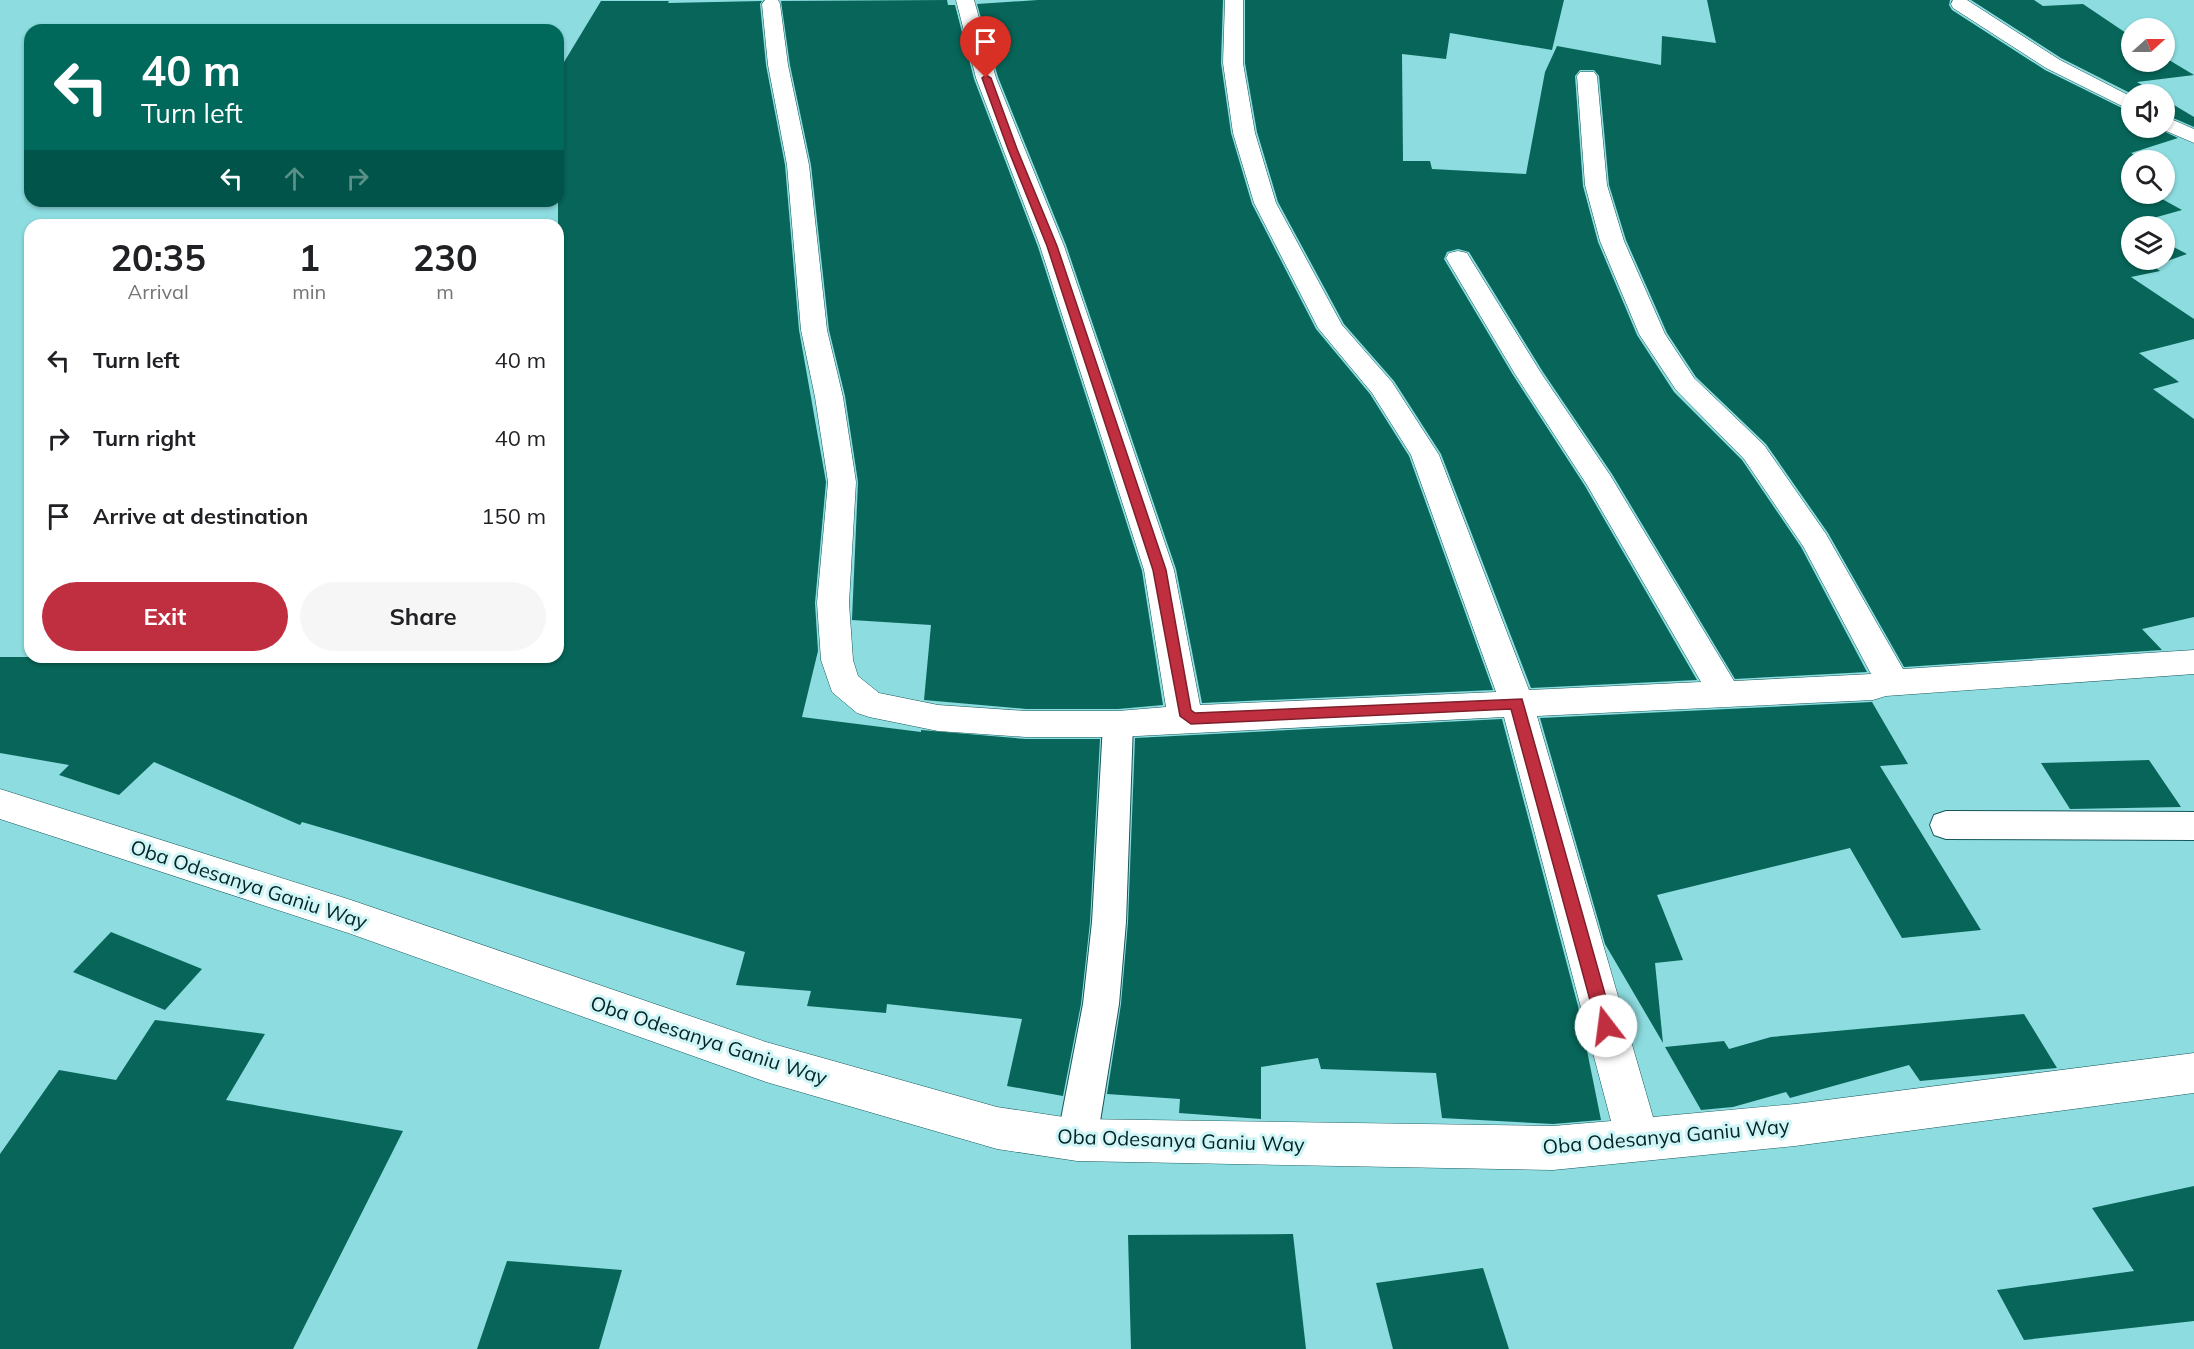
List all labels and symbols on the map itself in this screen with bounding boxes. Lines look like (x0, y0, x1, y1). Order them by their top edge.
pin (960, 16, 1011, 78)
north arrow (2121, 18, 2175, 72)
street label: Oba Odesanya Ganiu Way (127, 834, 371, 934)
street label: Oba Odesanya Ganiu Way (587, 990, 831, 1090)
position arrow (1574, 994, 1638, 1058)
street label: Oba Odesanya Ganiu Way (1542, 1113, 1791, 1159)
street label: Oba Odesanya Ganiu Way (1057, 1123, 1306, 1157)

